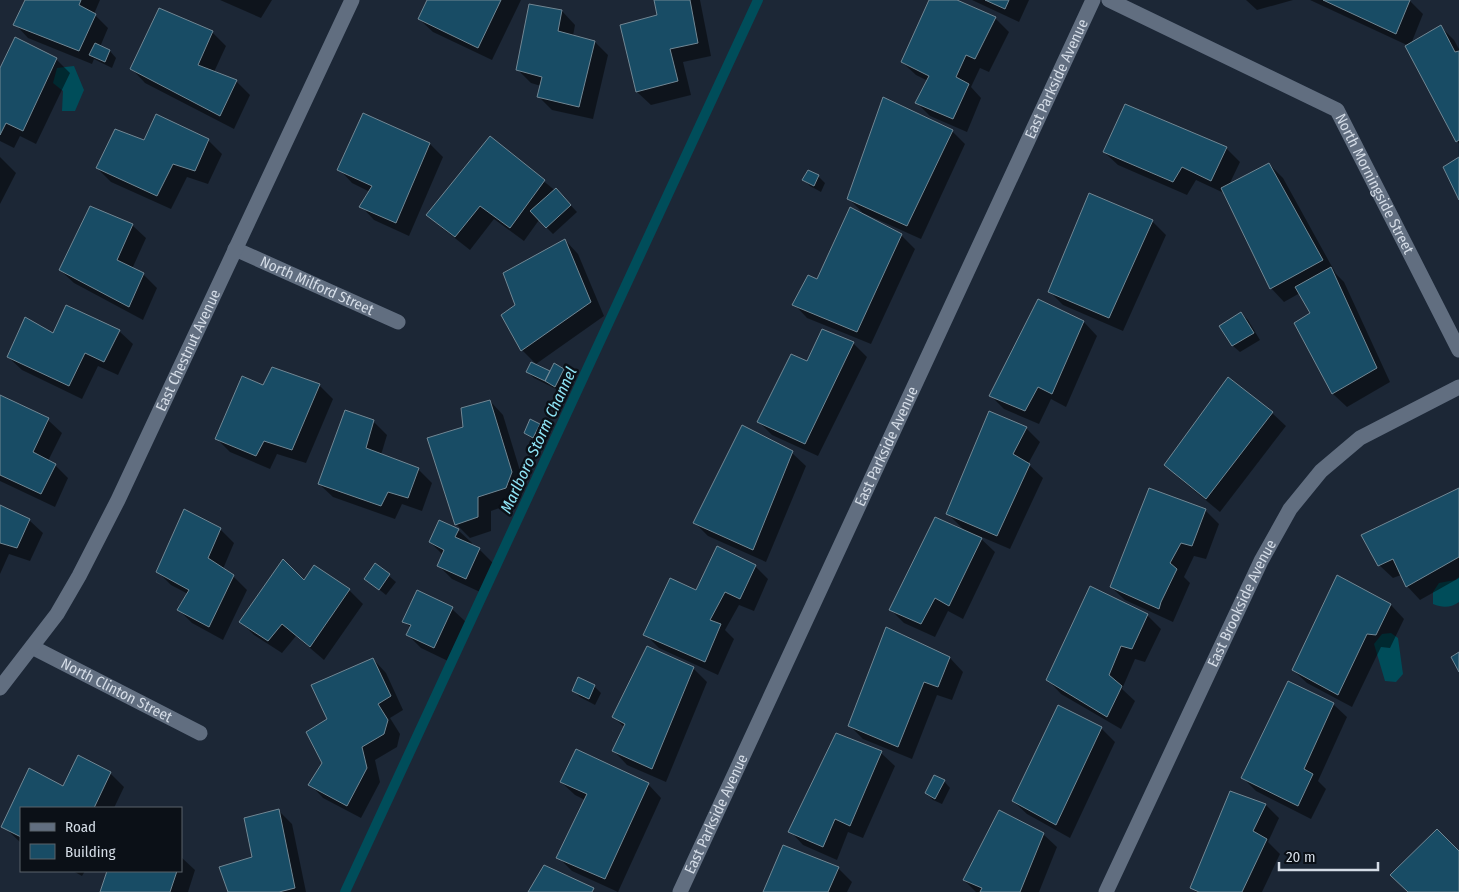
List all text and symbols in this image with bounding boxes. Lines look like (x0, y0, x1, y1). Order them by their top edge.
street label: East Parkside Avenue (1021, 16, 1092, 142)
street label: North Morningside Street (1331, 111, 1418, 257)
street label: North Milford Street (257, 252, 377, 319)
street label: East Chestnut Avenue (152, 287, 224, 414)
water label: Marlboro Storm Channel (496, 364, 581, 516)
street label: East Parkside Avenue (851, 384, 922, 509)
street label: East Brookside Avenue (1204, 537, 1280, 670)
street label: North Clinton Street (58, 654, 175, 726)
street label: East Parkside Avenue (681, 751, 752, 877)
legend (20, 807, 182, 872)
text: Road (65, 818, 96, 836)
scale bar (1279, 840, 1378, 872)
text: Building (65, 843, 116, 861)
text: 20 m (1286, 848, 1316, 866)

